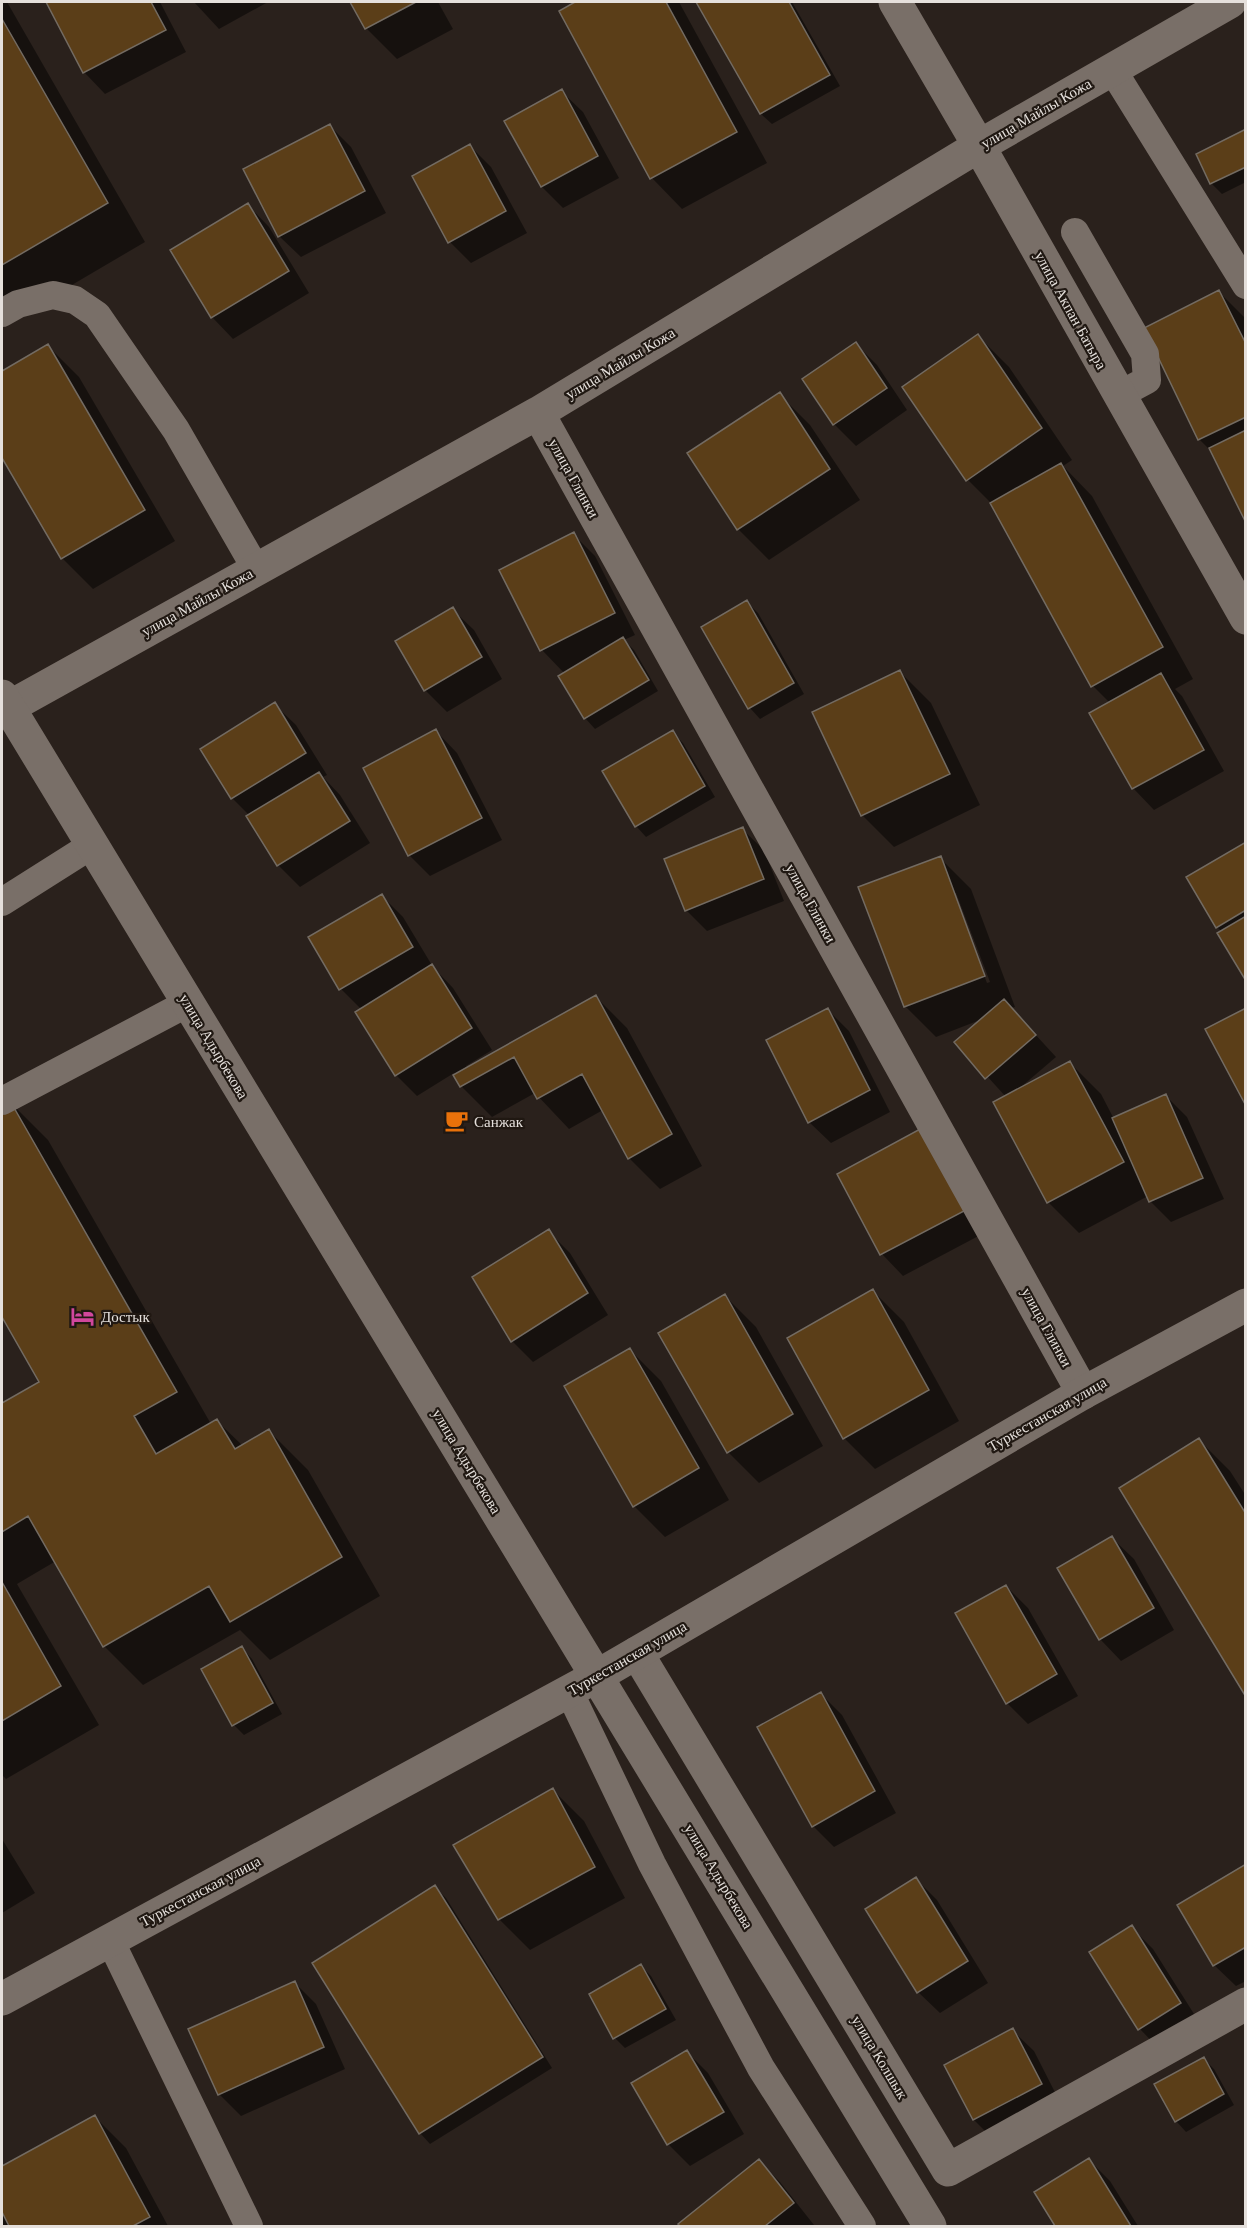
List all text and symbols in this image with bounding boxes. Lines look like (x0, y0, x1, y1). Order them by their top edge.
street label: улица Майлы Кожа (977, 73, 1095, 152)
street label: улица Акпан Батыра (1031, 248, 1112, 373)
street label: улица Майлы Кожа (562, 323, 679, 403)
street label: улица Глинки (544, 435, 604, 521)
street label: улица Майлы Кожа (138, 563, 256, 641)
street label: улица Глинки (781, 860, 841, 946)
street label: улица Адырбекова (175, 990, 253, 1102)
cafe icon: Санжак (443, 1108, 469, 1134)
place label: Санжак (474, 1112, 524, 1131)
street label: улица Глинки (1017, 1284, 1077, 1370)
hotel icon: Достык (70, 1303, 96, 1329)
place label: Достык (101, 1307, 150, 1326)
street label: Туркестанская улица (984, 1372, 1110, 1456)
street label: улица Адырбекова (428, 1405, 506, 1517)
street label: Туркестанская улица (564, 1616, 690, 1700)
street label: улица Адырбекова (680, 1820, 758, 1932)
street label: Туркестанская улица (136, 1851, 264, 1931)
street label: улица Колшык (848, 2012, 913, 2103)

